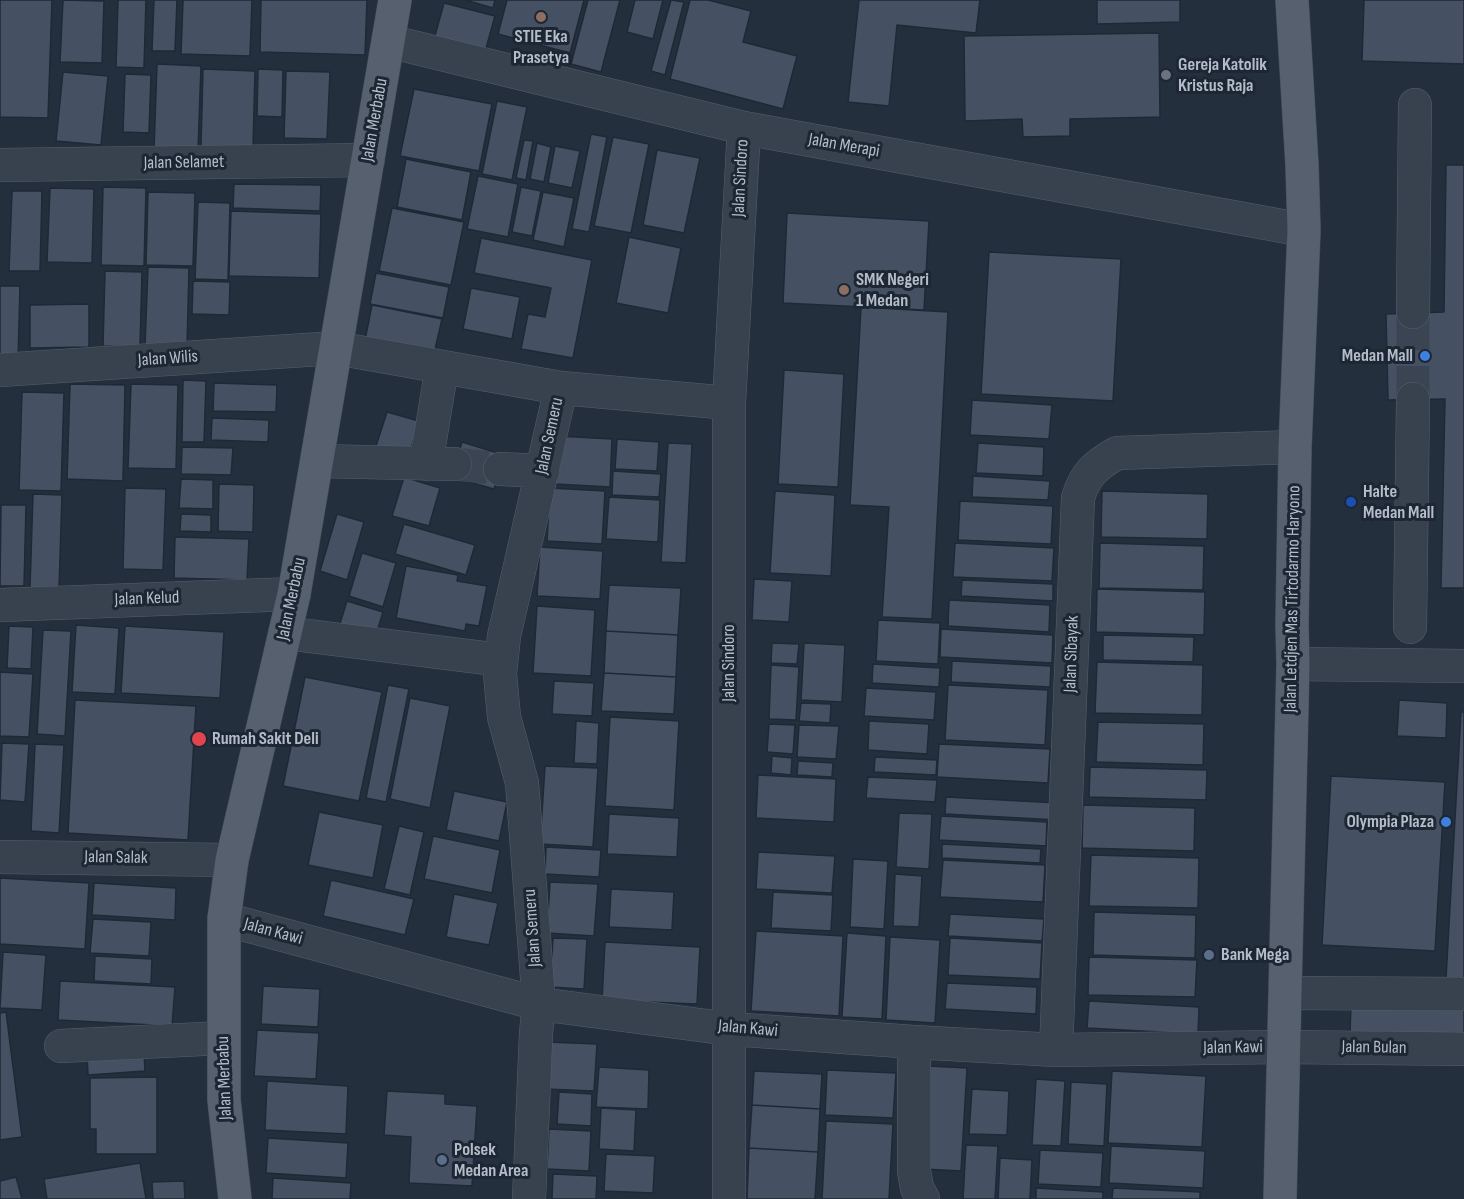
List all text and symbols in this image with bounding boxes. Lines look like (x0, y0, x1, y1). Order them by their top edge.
marker: STIE Eka Prasetya (534, 10, 548, 24)
place label: STIE Eka Prasetya (513, 26, 569, 68)
place label: Gereja Katolik Kristus Raja (1178, 54, 1267, 97)
marker: Gereja Katolik Kristus Raja (1159, 68, 1173, 82)
street label: Jalan Merbabu (357, 77, 393, 163)
street label: Jalan Merapi (807, 129, 881, 163)
street label: Jalan Sindoro (728, 139, 754, 217)
street label: Jalan Selamet (143, 151, 225, 175)
place label: SMK Negeri 1 Medan (856, 269, 929, 312)
marker: SMK Negeri 1 Medan (837, 283, 851, 297)
place label: Medan Mall (1342, 345, 1413, 367)
street label: Jalan Wilis (137, 346, 199, 372)
marker: Medan Mall (1418, 349, 1432, 363)
street label: Jalan Semeru (531, 396, 569, 476)
place label: Halte Medan Mall (1363, 481, 1434, 524)
street label: Jalan Letdjen Mas Tirtodarmo Haryono (1280, 485, 1306, 713)
marker: Halte Medan Mall (1344, 495, 1358, 509)
street label: Jalan Merbabu (273, 556, 311, 642)
street label: Jalan Kelud (114, 587, 180, 611)
street label: Jalan Sibayak (1060, 615, 1084, 693)
street label: Jalan Sindoro (718, 624, 740, 702)
place label: Rumah Sakit Deli (212, 728, 319, 750)
marker: Rumah Sakit Deli (190, 730, 208, 748)
place label: Olympia Plaza (1347, 811, 1434, 833)
marker: Olympia Plaza (1439, 815, 1453, 829)
street label: Jalan Salak (84, 847, 148, 869)
street label: Jalan Semeru (520, 888, 546, 968)
street label: Jalan Kawi (241, 914, 305, 950)
place label: Bank Mega (1221, 944, 1289, 966)
marker: Bank Mega (1202, 948, 1216, 962)
street label: Jalan Kawi (717, 1016, 779, 1042)
street label: Jalan Merbabu (213, 1036, 237, 1120)
street label: Jalan Kawi (1203, 1037, 1263, 1059)
street label: Jalan Bulan (1341, 1037, 1407, 1059)
place label: Polsek Medan Area (454, 1139, 528, 1182)
marker: Polsek Medan Area (435, 1153, 449, 1167)

